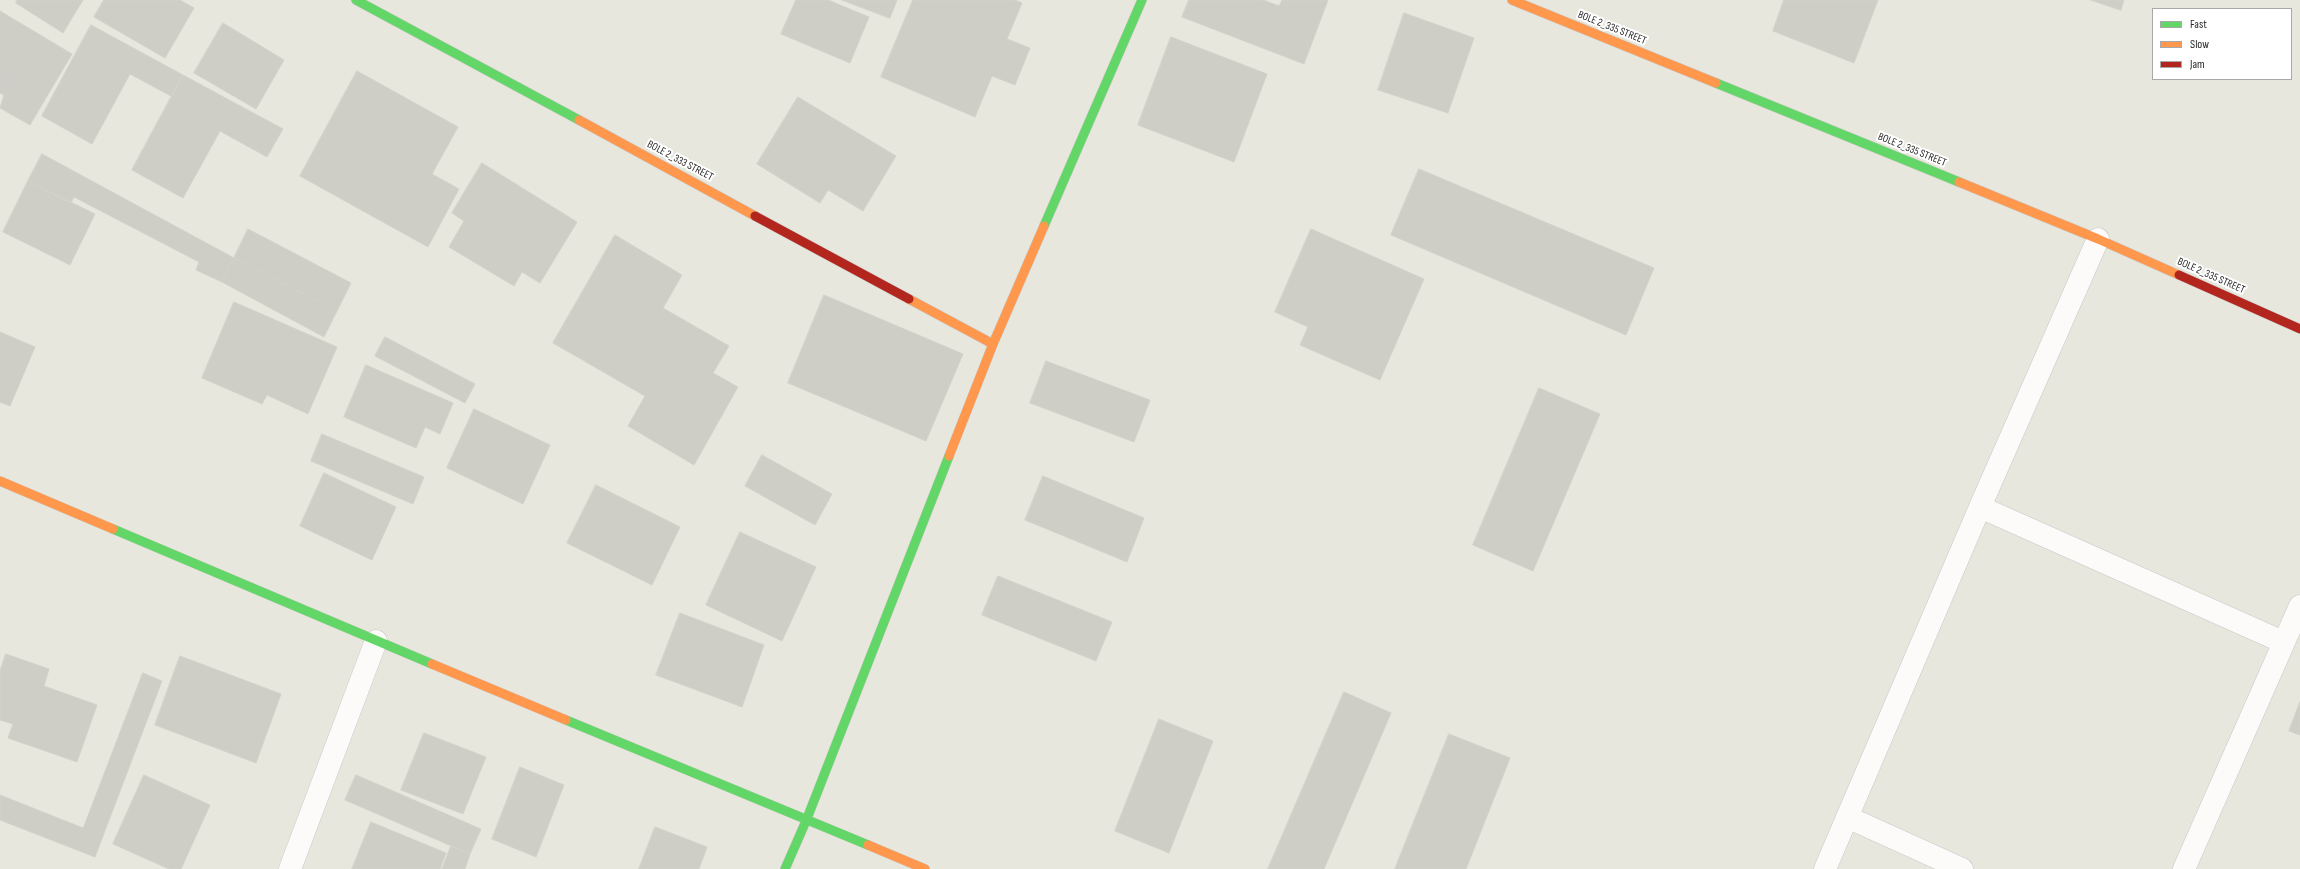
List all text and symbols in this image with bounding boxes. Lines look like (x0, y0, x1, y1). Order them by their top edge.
street label: BOLE 2_335 STREET (1576, 8, 1648, 48)
legend (2152, 8, 2292, 80)
text: Fast (2190, 17, 2207, 32)
text: Slow (2190, 37, 2209, 52)
text: Jam (2190, 57, 2205, 72)
street label: BOLE 2_335 STREET (1876, 130, 1948, 170)
street label: BOLE 2_333 STREET (645, 138, 715, 184)
street label: BOLE 2_335 STREET (2175, 255, 2247, 297)

